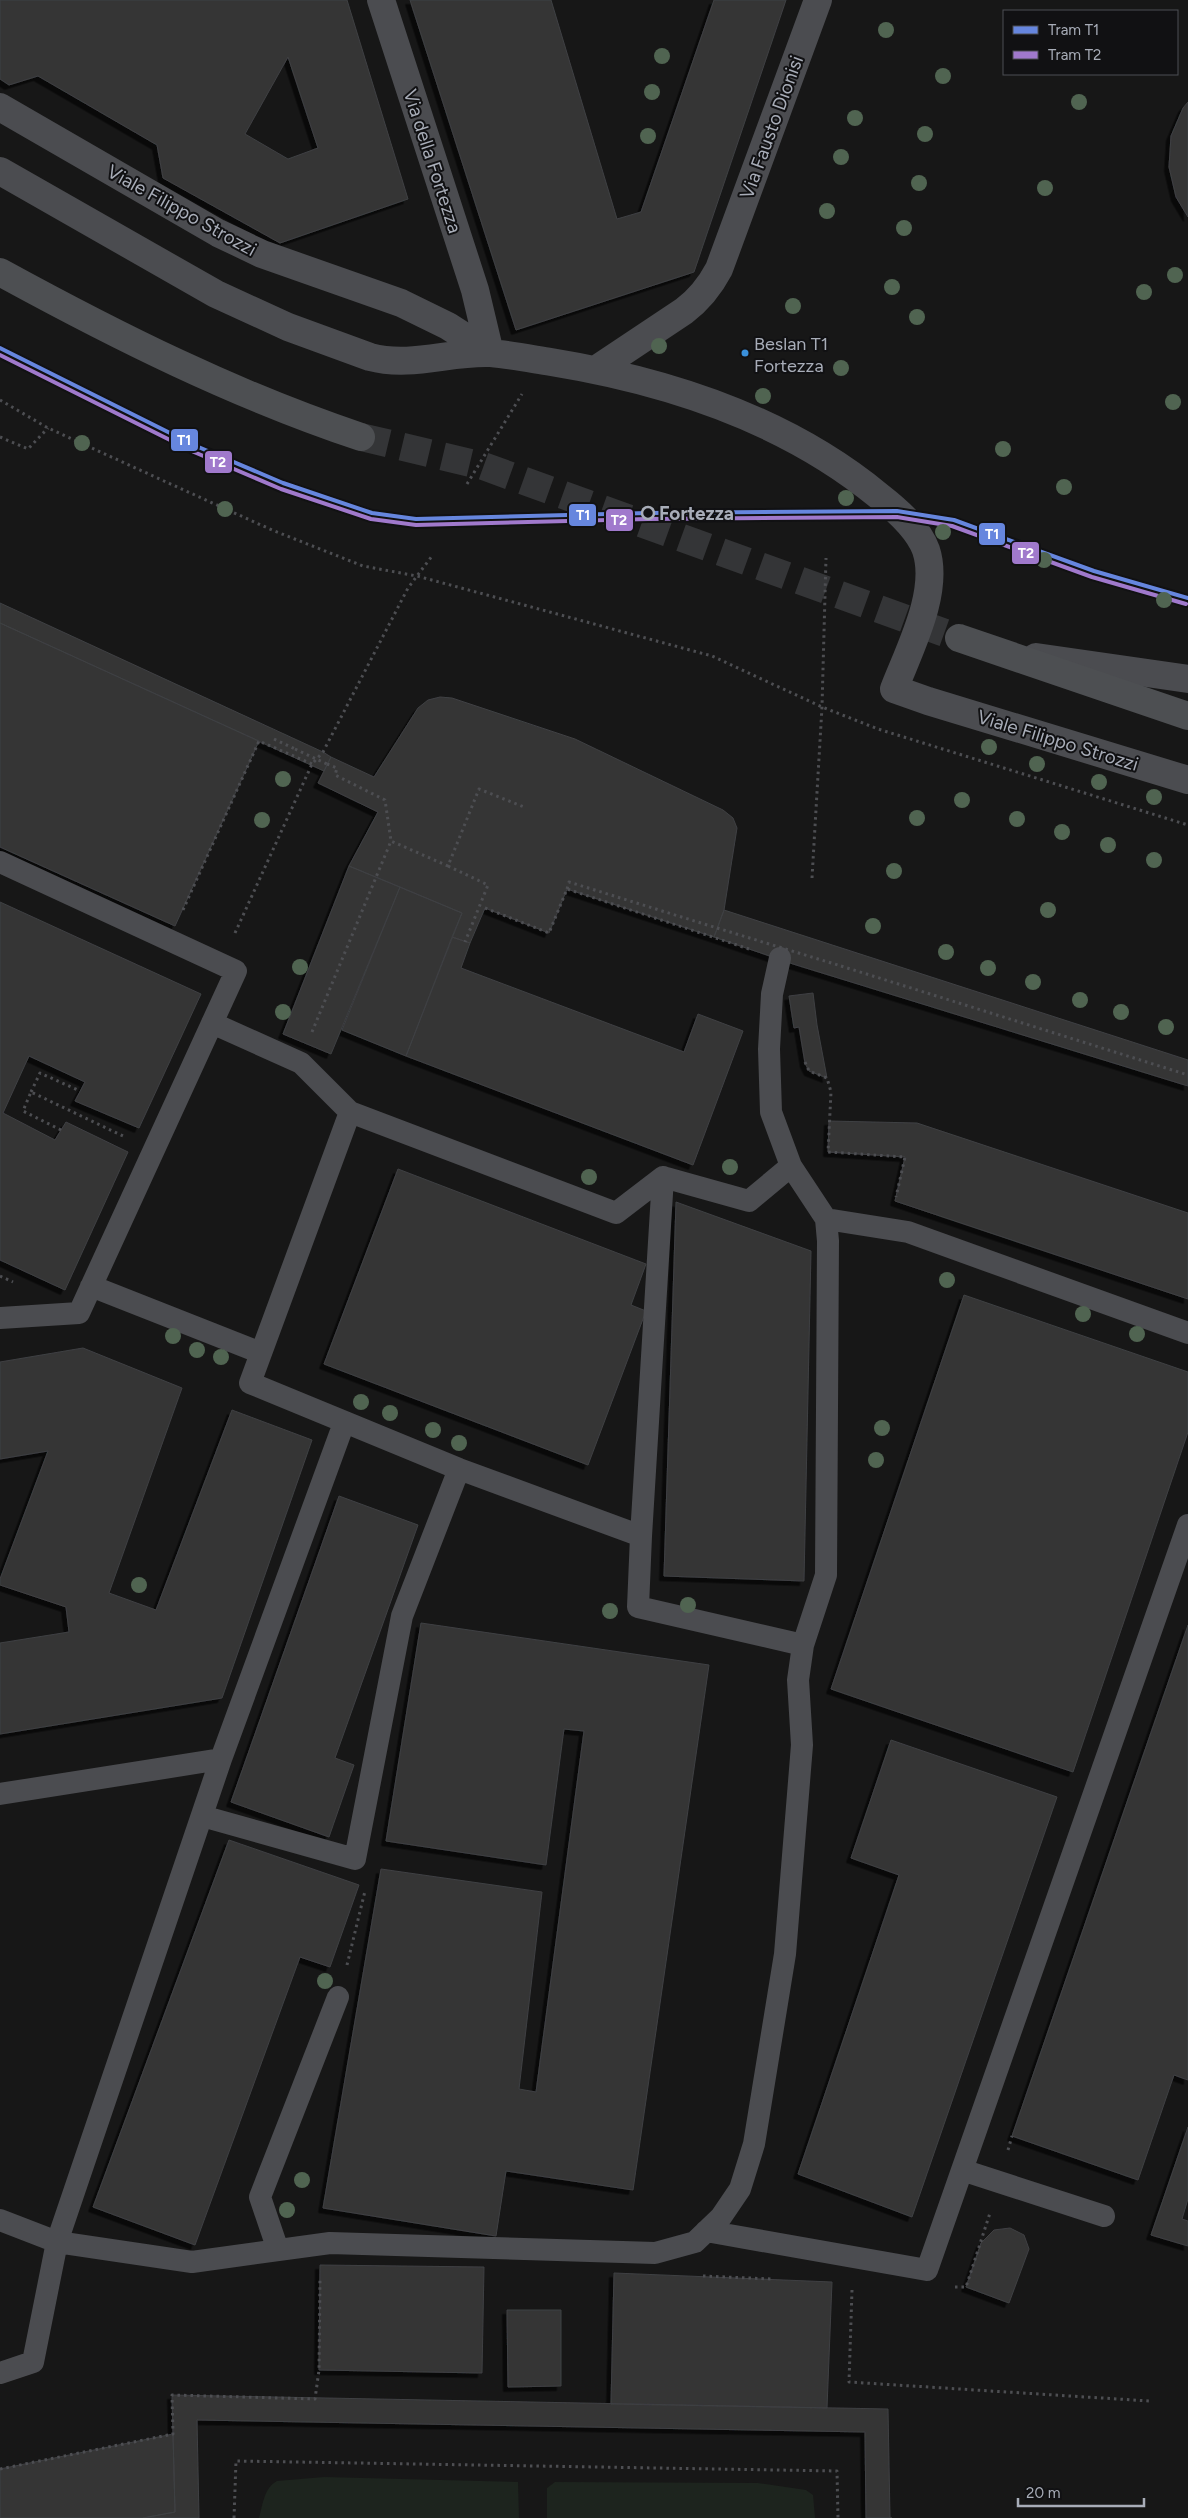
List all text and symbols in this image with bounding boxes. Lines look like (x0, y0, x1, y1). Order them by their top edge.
legend (1003, 10, 1178, 75)
text: Tram T1 (1048, 21, 1099, 39)
text: Tram T2 (1048, 46, 1101, 64)
street label: Via Fausto Dionisi (735, 52, 808, 202)
street label: Via della Fortezza (398, 86, 467, 236)
street label: Viale Filippo Strozzi (103, 160, 261, 261)
place label: Beslan T1 Fortezza (754, 333, 828, 377)
marker: Beslan T1 Fortezza (740, 348, 750, 358)
line badge: T1 (170, 428, 199, 452)
text: T1 (177, 432, 191, 449)
line badge: T2 (204, 450, 233, 474)
text: T2 (210, 454, 226, 471)
place label: Fortezza (659, 502, 734, 525)
line badge: T1 (568, 503, 597, 527)
marker: Fortezza (641, 506, 655, 520)
text: T1 (576, 507, 590, 524)
line badge: T2 (605, 508, 634, 532)
text: T2 (611, 512, 627, 529)
line badge: T1 (978, 522, 1006, 546)
text: T1 (985, 526, 999, 543)
line badge: T2 (1011, 541, 1040, 565)
text: T2 (1018, 545, 1034, 562)
street label: Viale Filippo Strozzi (974, 705, 1141, 776)
scale bar (1018, 2476, 1144, 2508)
text: 20 m (1026, 2484, 1060, 2502)

